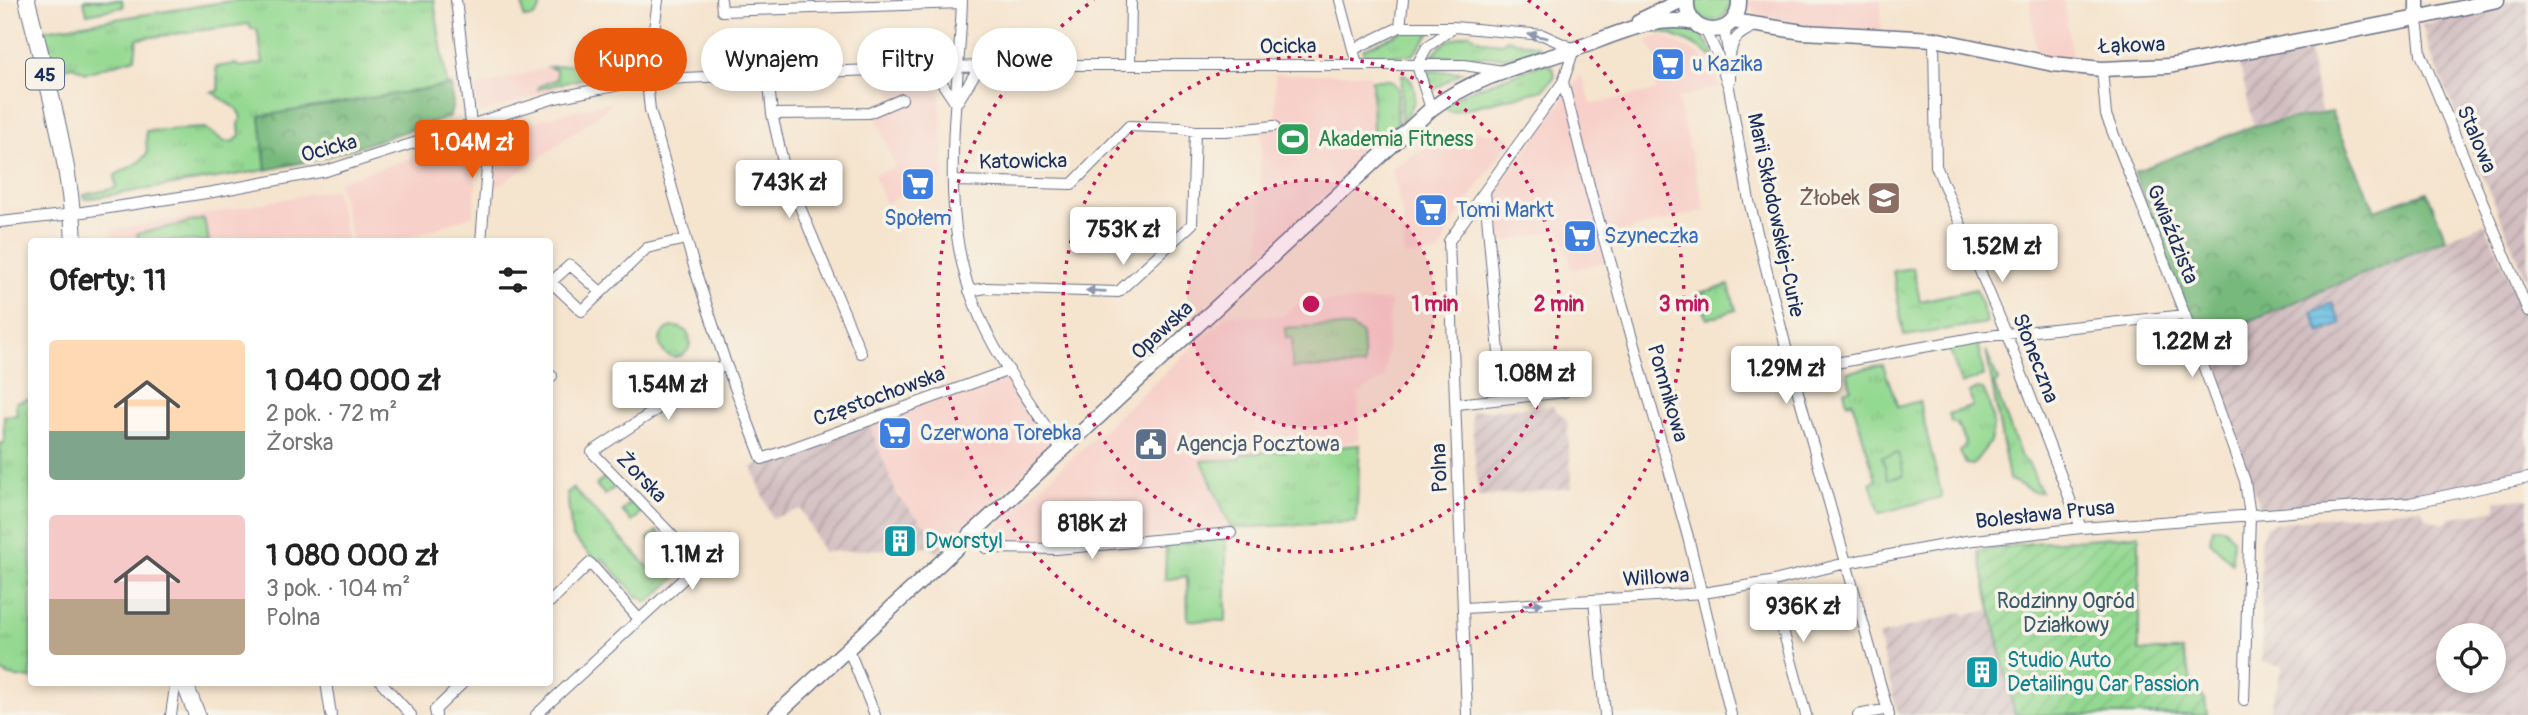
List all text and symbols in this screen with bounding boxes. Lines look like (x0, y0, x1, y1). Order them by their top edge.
chip: Kupno (574, 28, 687, 91)
chip: Wynajem (701, 28, 843, 91)
chip: Filtry (857, 28, 958, 91)
chip: Nowe (972, 28, 1077, 91)
one-way arrow (1527, 30, 1549, 41)
street label: Łąkowa (2096, 31, 2166, 60)
street label: Ocicka (1259, 33, 1317, 60)
supermarket icon: u Kazika (1649, 45, 1687, 83)
place label: u Kazika (1692, 51, 1763, 78)
road number: 45 (26, 58, 64, 90)
street label: Stalowa (2450, 101, 2503, 177)
street label: Marii Skłodowskiej-Curie (1741, 111, 1810, 320)
pin: 1.04M zł (400, 120, 544, 180)
sports icon: Akademia Fitness (1274, 120, 1312, 158)
place label: Akademia Fitness (1318, 126, 1474, 153)
street label: Ocicka (298, 128, 360, 169)
text: 1.04M zł (431, 128, 513, 157)
street label: Katowicka (979, 147, 1067, 176)
pin: 743K zł (724, 160, 854, 220)
supermarket icon: Społem (899, 165, 937, 203)
text: 743K zł (752, 168, 826, 197)
school or university icon: Żłobek (1865, 179, 1903, 217)
street label: Gwiaździsta (2140, 180, 2205, 288)
place label: Żłobek (1799, 185, 1860, 212)
supermarket icon: Tomi Markt (1412, 191, 1450, 229)
place label: Tomi Markt (1456, 197, 1554, 224)
place label: Społem (884, 205, 952, 232)
pin: 753K zł (1058, 208, 1188, 267)
text: 753K zł (1086, 215, 1160, 244)
supermarket icon: Szyneczka (1561, 217, 1599, 255)
place label: Szyneczka (1604, 223, 1699, 250)
pin: 1.52M zł (1930, 224, 2074, 284)
text: 1.52M zł (1963, 232, 2041, 261)
icon: filters (494, 261, 532, 299)
text: Oferty: 11 (49, 262, 167, 299)
one-way arrow (1085, 285, 1107, 297)
text: 1 min (1412, 291, 1459, 318)
text: 2 min (1534, 291, 1584, 318)
text: 3 min (1659, 291, 1709, 318)
centre of rings (1299, 292, 1323, 316)
street label: Opawska (1126, 295, 1199, 366)
street label: Słoneczna (2006, 309, 2065, 407)
pin: 1.22M zł (2120, 320, 2264, 379)
text: 1.22M zł (2153, 327, 2231, 356)
street label: Pomnikowa (1641, 341, 1694, 445)
pin: 1.29M zł (1714, 346, 1858, 406)
pin: 1.08M zł (1463, 352, 1607, 411)
text: 1.29M zł (1747, 354, 1825, 383)
text: 1.08M zł (1495, 359, 1575, 388)
street label: Częstochowska (810, 360, 949, 433)
text: 1 040 000 zł (266, 362, 440, 399)
pin: 1.54M zł (596, 362, 740, 422)
icon: home (105, 368, 189, 452)
text: 1.54M zł (628, 370, 708, 399)
text: 2 pok. · 72 m² (266, 399, 397, 428)
supermarket icon: Czerwona Torebka (876, 414, 914, 452)
place label: Czerwona Torebka (920, 420, 1081, 447)
public building icon: Agencja Pocztowa (1132, 425, 1170, 463)
text: Żorska (266, 428, 334, 457)
place label: Agencja Pocztowa (1176, 431, 1340, 458)
street label: Polna (1425, 443, 1454, 493)
street label: Żorska (611, 446, 673, 509)
street label: Bolesława Prusa (1974, 494, 2116, 535)
pin: 818K zł (1027, 502, 1157, 561)
text: 818K zł (1058, 509, 1126, 538)
building icon: Dworstyl (881, 522, 919, 560)
place label: Dworstyl (925, 528, 1003, 555)
pin: 1.1M zł (627, 532, 757, 592)
text: 1 080 000 zł (266, 537, 438, 574)
text: 1.1M zł (661, 540, 723, 569)
icon: home (105, 543, 189, 627)
street label: Willowa (1622, 562, 1690, 593)
text: 3 pok. · 104 m² (266, 574, 410, 603)
pin: 936K zł (1738, 584, 1868, 644)
park label: Rodzinny Ogród Działkowy (1997, 588, 2135, 639)
text: 936K zł (1766, 592, 1840, 621)
one-way arrow (1522, 598, 1544, 609)
text: Polna (266, 603, 320, 632)
map controls (2436, 623, 2506, 693)
button: locate (2436, 623, 2506, 693)
place label: Studio Auto Detailingu Car Passion (2007, 647, 2199, 698)
building icon: Studio Auto Detailingu Car Passion (1963, 653, 2001, 691)

